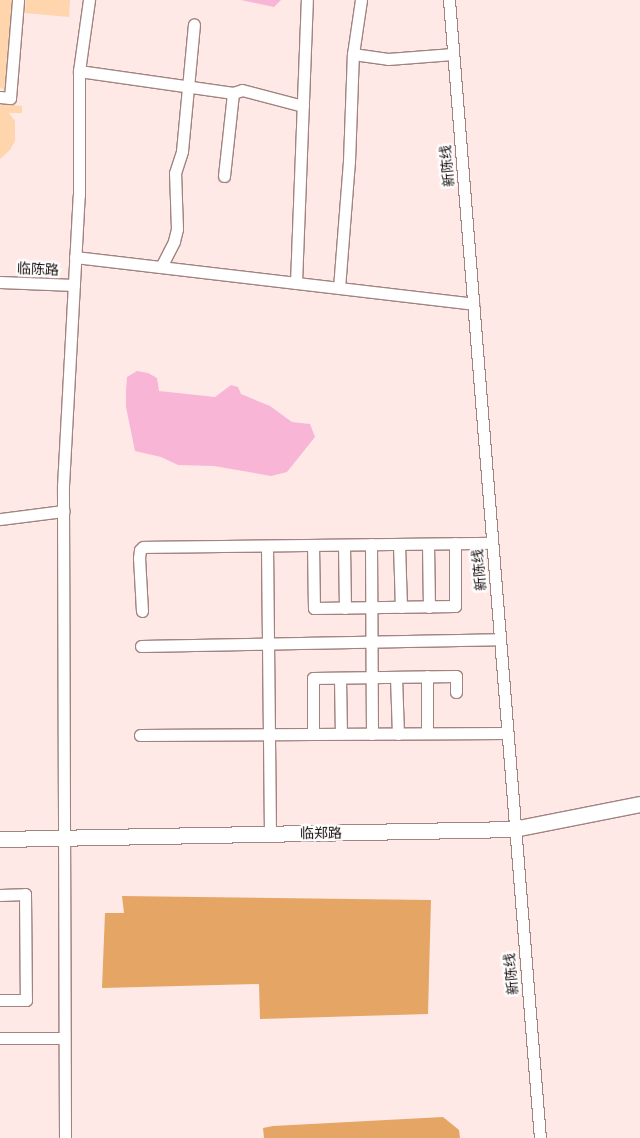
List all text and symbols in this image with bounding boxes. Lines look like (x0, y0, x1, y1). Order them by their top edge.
street label: 新陈线 (437, 144, 457, 188)
street label: 临陈路 (17, 260, 59, 278)
street label: 新陈线 (469, 548, 489, 592)
street label: 临郑路 (300, 824, 342, 842)
street label: 新陈线 (501, 952, 521, 996)

